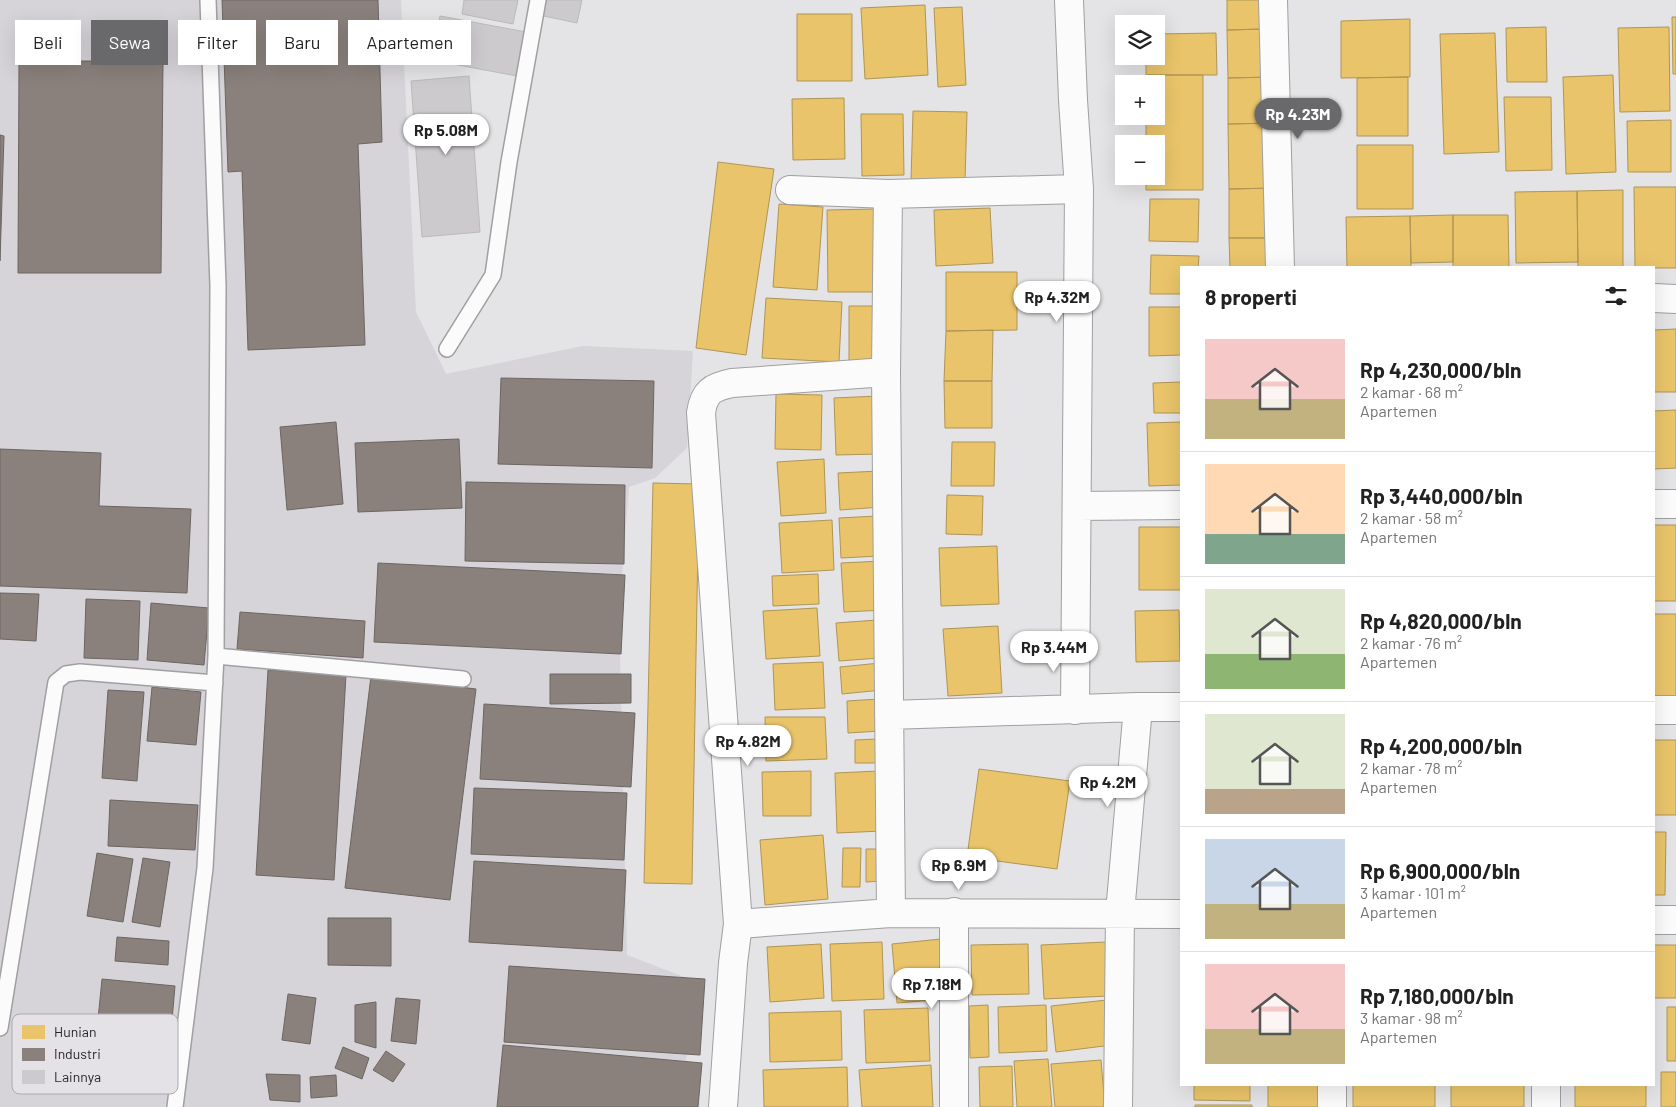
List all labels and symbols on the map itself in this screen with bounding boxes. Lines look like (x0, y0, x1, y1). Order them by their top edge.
pin: Rp 4.23M (1246, 98, 1350, 140)
pin: Rp 5.08M (394, 114, 498, 156)
pin: Rp 4.32M (1005, 280, 1109, 323)
pin: Rp 3.44M (1002, 630, 1106, 673)
pin: Rp 4.82M (696, 724, 800, 767)
pin: Rp 4.2M (1062, 766, 1154, 808)
pin: Rp 6.9M (913, 848, 1005, 891)
pin: Rp 7.18M (880, 968, 984, 1010)
legend (12, 1014, 178, 1094)
text: Hunian (54, 1023, 96, 1040)
text: Industri (54, 1045, 101, 1062)
text: Lainnya (54, 1068, 101, 1085)

